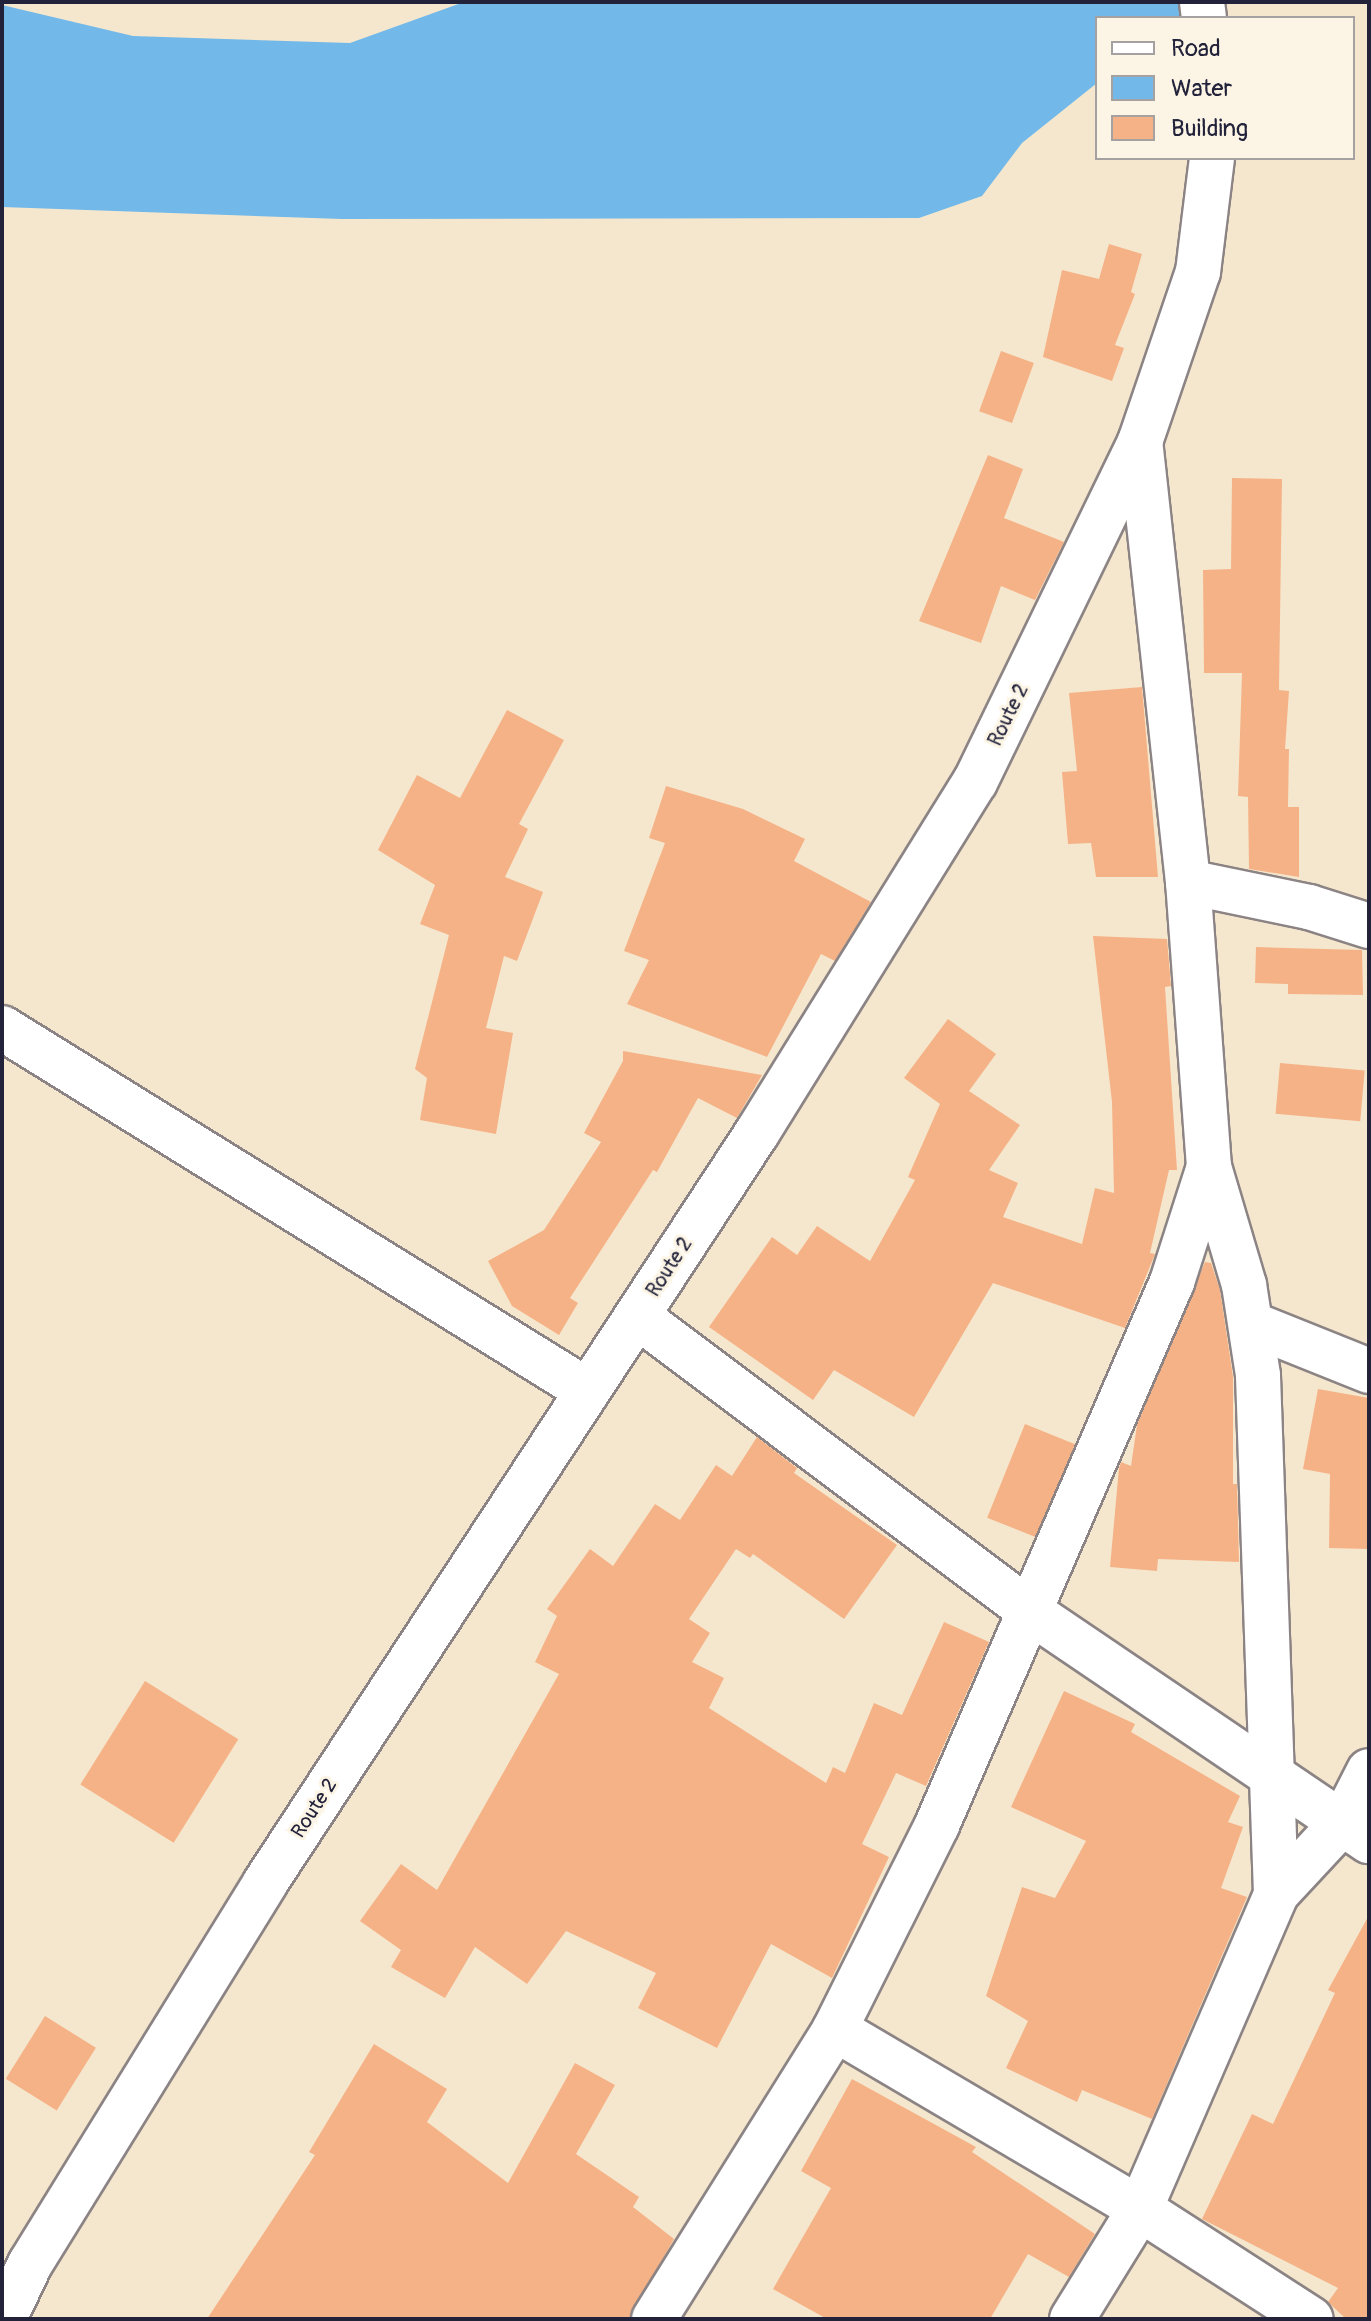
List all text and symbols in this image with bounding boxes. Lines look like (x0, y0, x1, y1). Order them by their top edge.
legend (1095, 16, 1355, 160)
text: Road (1171, 34, 1221, 63)
text: Water (1171, 74, 1232, 103)
text: Building (1171, 114, 1248, 143)
street label: Route 2 (983, 680, 1033, 750)
street label: Route 2 (641, 1233, 697, 1301)
street label: Route 2 (286, 1774, 342, 1842)

